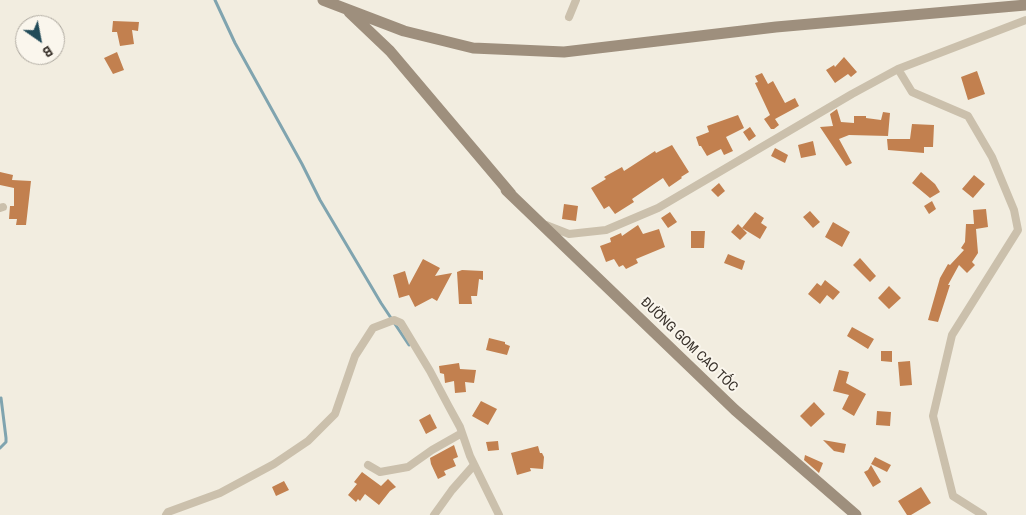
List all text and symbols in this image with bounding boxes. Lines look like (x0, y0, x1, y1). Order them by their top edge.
north arrow (15, 15, 65, 65)
text: B (39, 42, 56, 62)
street label: ĐƯỜNG GOM CAO TỐC (637, 294, 741, 396)

